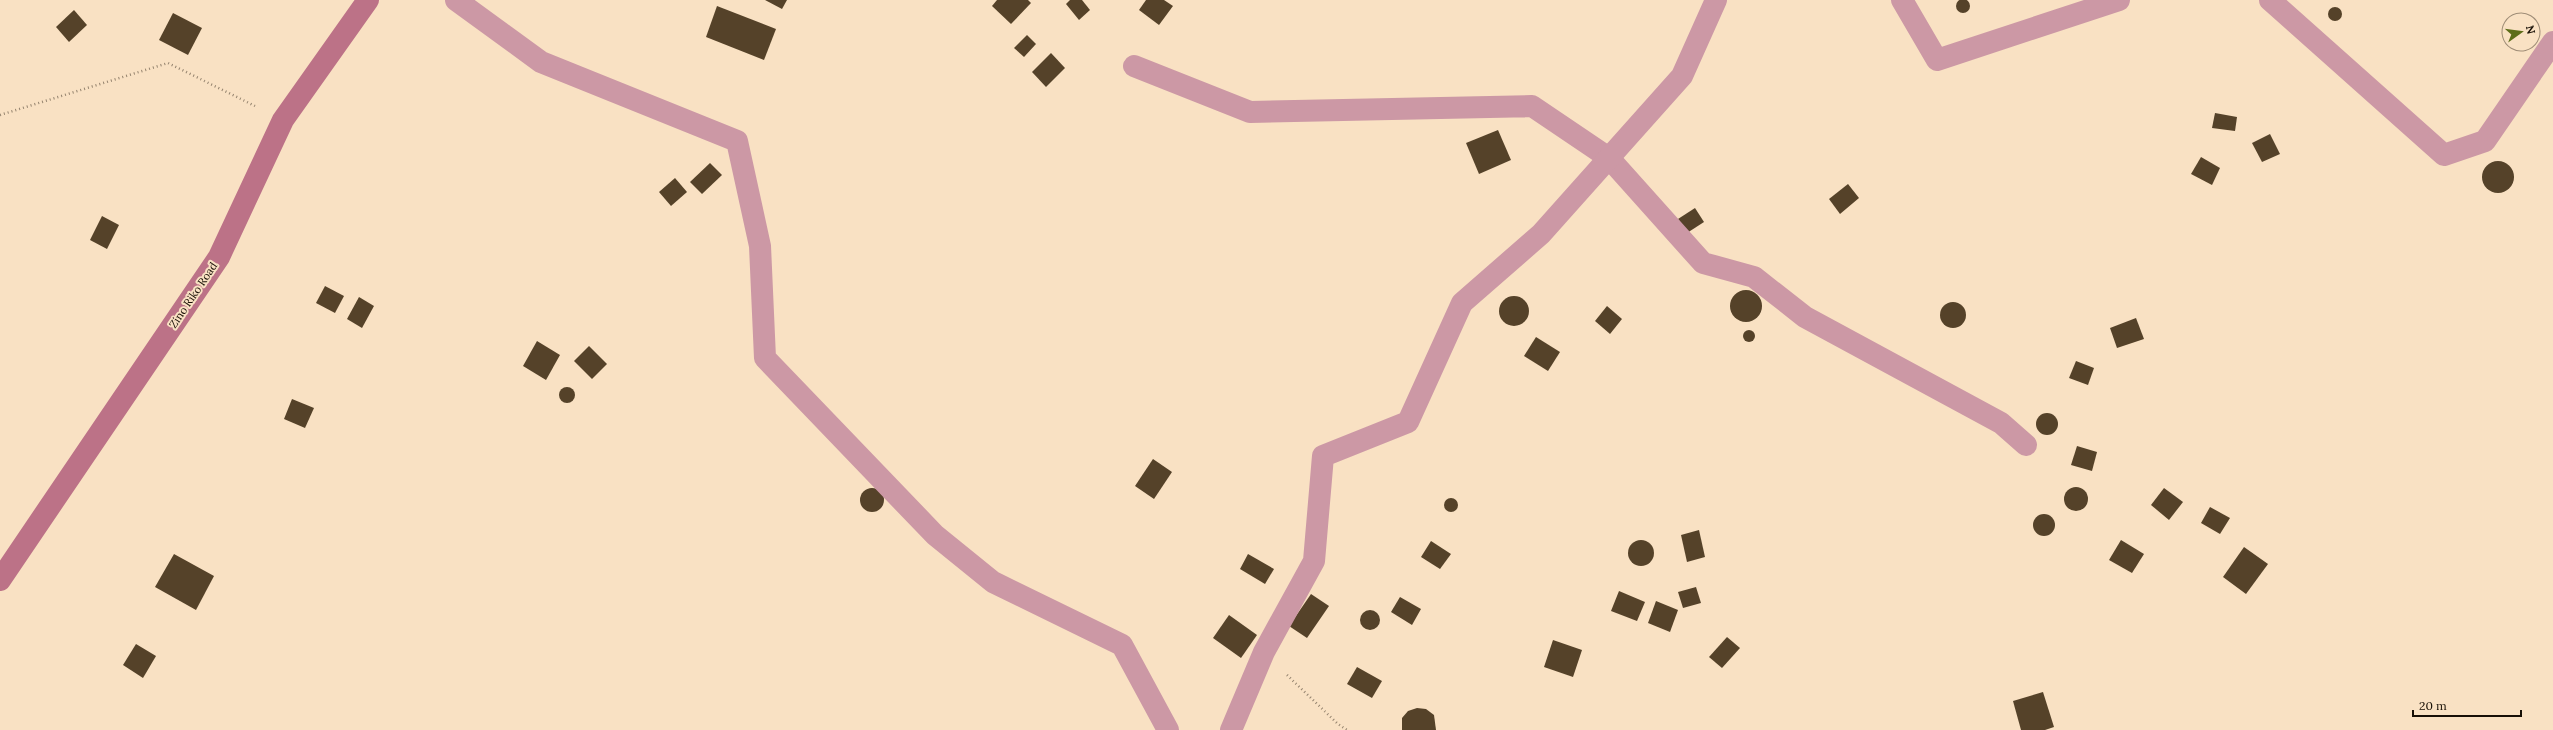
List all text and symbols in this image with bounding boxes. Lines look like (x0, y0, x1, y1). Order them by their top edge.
north arrow (2501, 12, 2541, 52)
text: N (2523, 24, 2539, 36)
street label: Zino Riko Road (166, 259, 220, 331)
scale bar (2413, 692, 2521, 718)
text: 20 m (2419, 698, 2447, 713)

